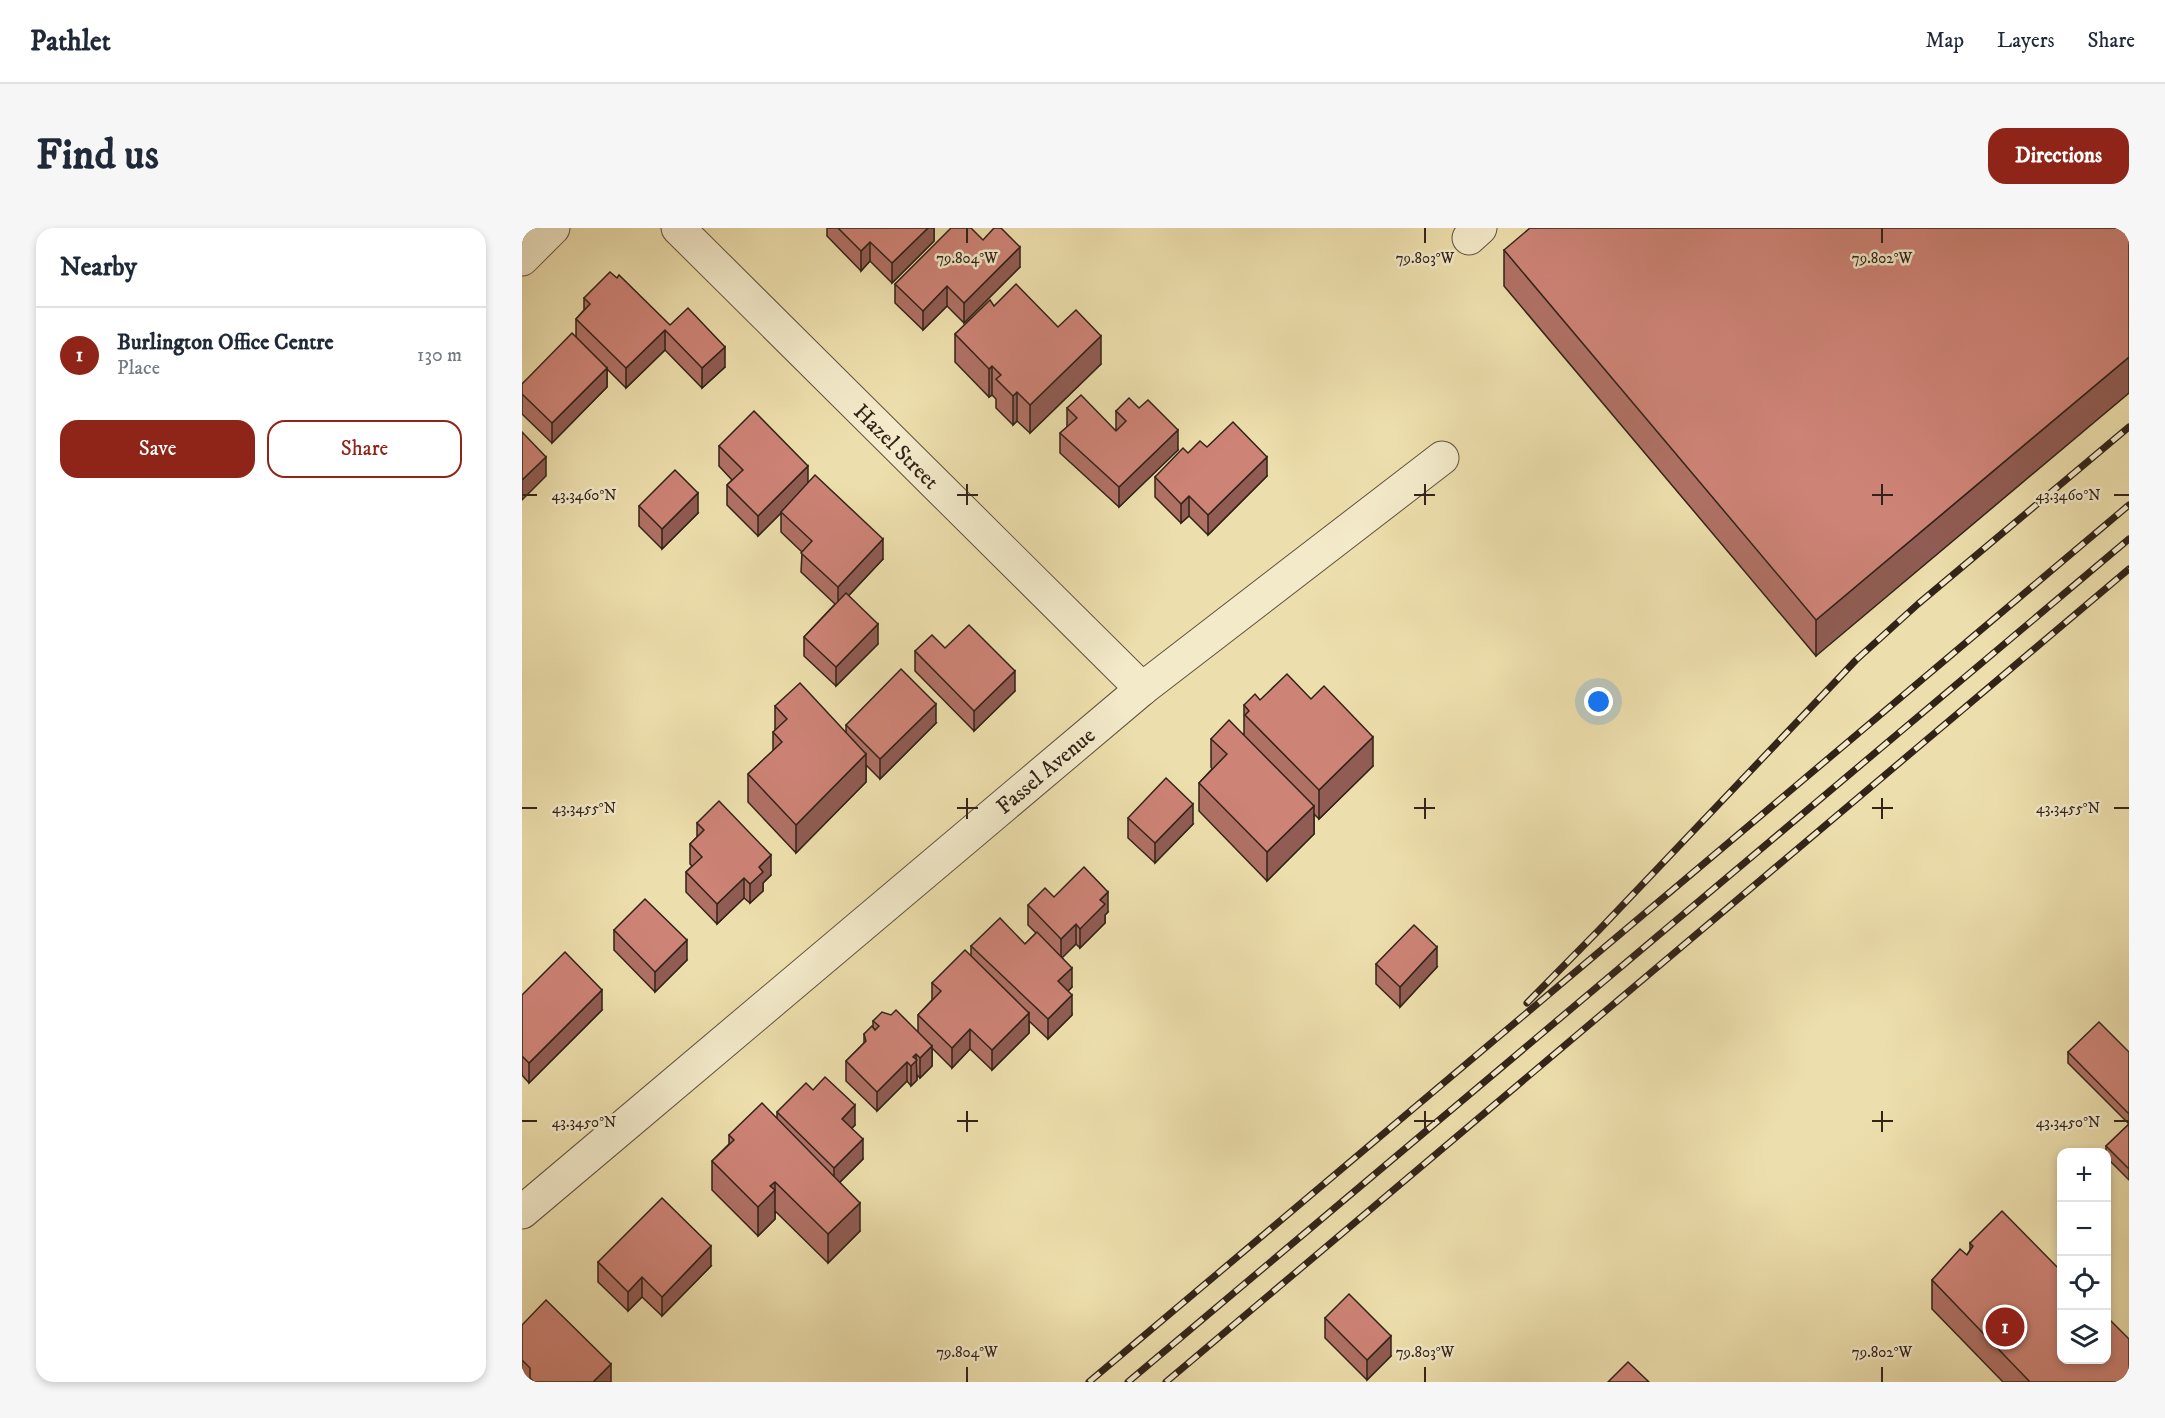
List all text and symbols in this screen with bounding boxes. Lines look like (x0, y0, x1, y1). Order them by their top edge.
text: Pathlet (30, 24, 111, 59)
text: Map (1925, 28, 1964, 54)
text: Layers (1997, 28, 2055, 54)
text: Share (2088, 28, 2135, 54)
button: Directions (1988, 128, 2129, 184)
text: Find us (36, 130, 159, 182)
text: 79.804°W (936, 249, 998, 268)
text: 79.803°W (1396, 249, 1455, 268)
text: 79.802°W (1852, 249, 1912, 268)
text: Nearby (60, 251, 137, 284)
text: Burlington Office Centre (117, 329, 334, 356)
text: 1 (76, 343, 83, 368)
text: 130 m (417, 343, 462, 368)
text: Place (117, 356, 160, 381)
street label: Hazel Street (848, 399, 944, 495)
button: Save (60, 420, 255, 478)
button: Share (267, 420, 462, 478)
text: 43.3460°N (551, 486, 617, 505)
text: 43.3460°N (2035, 486, 2101, 505)
your location (1584, 687, 1613, 716)
street label: Fassel Avenue (991, 722, 1101, 820)
text: 43.3455°N (552, 799, 616, 818)
text: 43.3455°N (2036, 799, 2100, 818)
text: 43.3450°N (552, 1113, 616, 1132)
text: 43.3450°N (2036, 1113, 2100, 1132)
map controls (2057, 1148, 2111, 1364)
button: + (2057, 1148, 2111, 1202)
button: − (2057, 1202, 2111, 1256)
button: locate (2057, 1256, 2111, 1310)
pin: 1 (1986, 1304, 2024, 1350)
button: layers (2057, 1310, 2111, 1364)
text: 79.804°W (936, 1343, 998, 1362)
text: 79.803°W (1396, 1343, 1455, 1362)
text: 79.802°W (1852, 1343, 1912, 1362)

